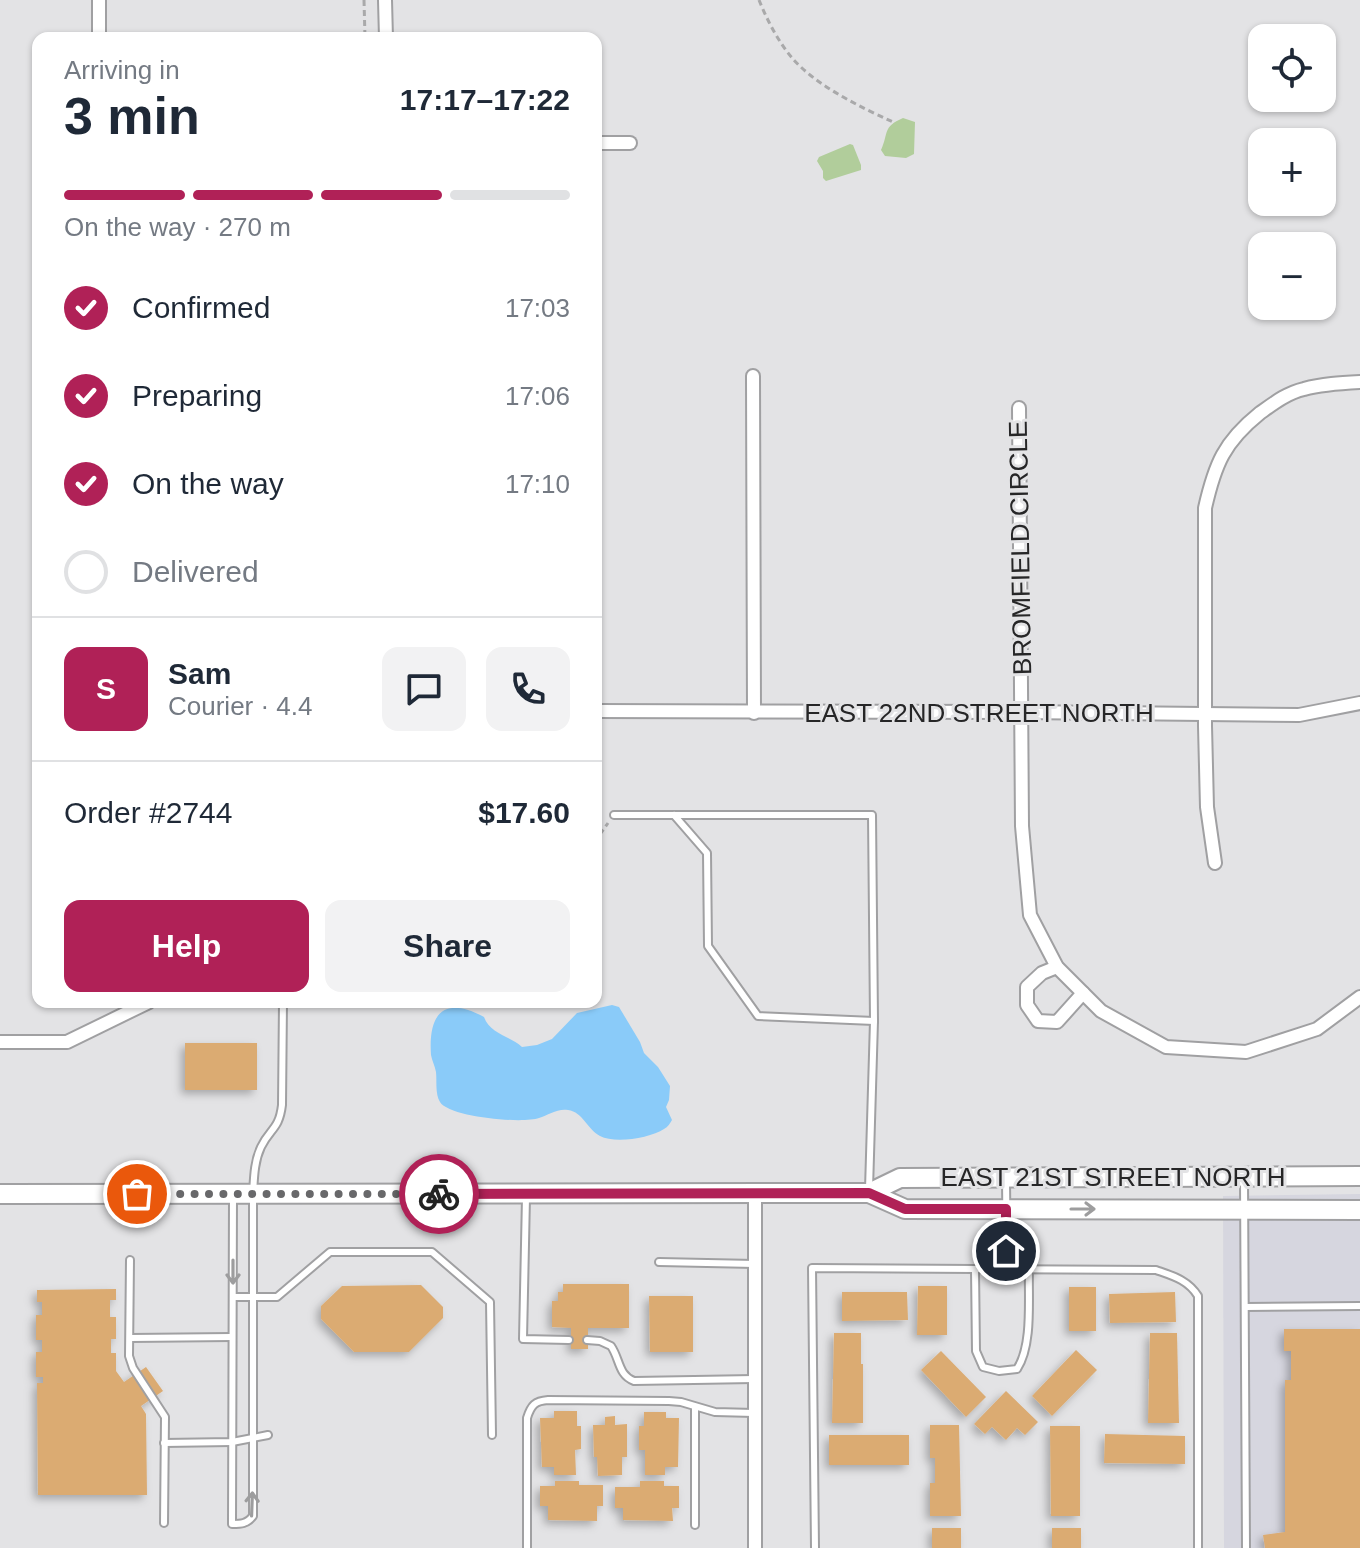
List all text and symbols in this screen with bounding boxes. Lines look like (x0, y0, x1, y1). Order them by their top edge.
map controls (1248, 24, 1336, 320)
button: locate (1248, 24, 1336, 112)
text: Arriving in (64, 55, 180, 85)
text: 17:17–17:22 (400, 83, 570, 116)
text: 3 min (64, 87, 200, 145)
button: + (1248, 128, 1336, 216)
text: On the way · 270 m (64, 212, 291, 242)
button: − (1248, 232, 1336, 320)
icon: check (64, 286, 108, 330)
text: Confirmed (132, 291, 270, 324)
text: 17:03 (505, 293, 570, 323)
icon: check (64, 374, 108, 418)
text: Preparing (132, 379, 262, 412)
text: 17:06 (505, 381, 570, 411)
street label: BROMFIELD CIRCLE (1003, 421, 1037, 675)
icon: check (64, 462, 108, 506)
text: On the way (132, 467, 284, 500)
text: 17:10 (505, 469, 570, 499)
text: Delivered (132, 555, 259, 588)
button: chat (382, 647, 466, 731)
button: phone (486, 647, 570, 731)
text: Sam (168, 657, 231, 690)
text: S (96, 672, 116, 705)
text: Courier · 4.4 (168, 691, 313, 721)
street label: EAST 22ND STREET NORTH (804, 698, 1154, 728)
text: Order #2744 (64, 796, 232, 829)
text: $17.60 (478, 796, 570, 829)
button: Help (64, 900, 309, 992)
button: Share (325, 900, 570, 992)
courier (399, 1154, 479, 1234)
pin (103, 1160, 171, 1228)
street label: EAST 21ST STREET NORTH (941, 1162, 1285, 1192)
icon: bag (115, 1172, 159, 1216)
icon: bike (417, 1172, 461, 1216)
one-way arrow (1069, 1201, 1096, 1217)
pin (972, 1217, 1040, 1285)
icon: home (984, 1229, 1028, 1273)
one-way arrow (225, 1258, 241, 1285)
one-way arrow (245, 1491, 260, 1518)

